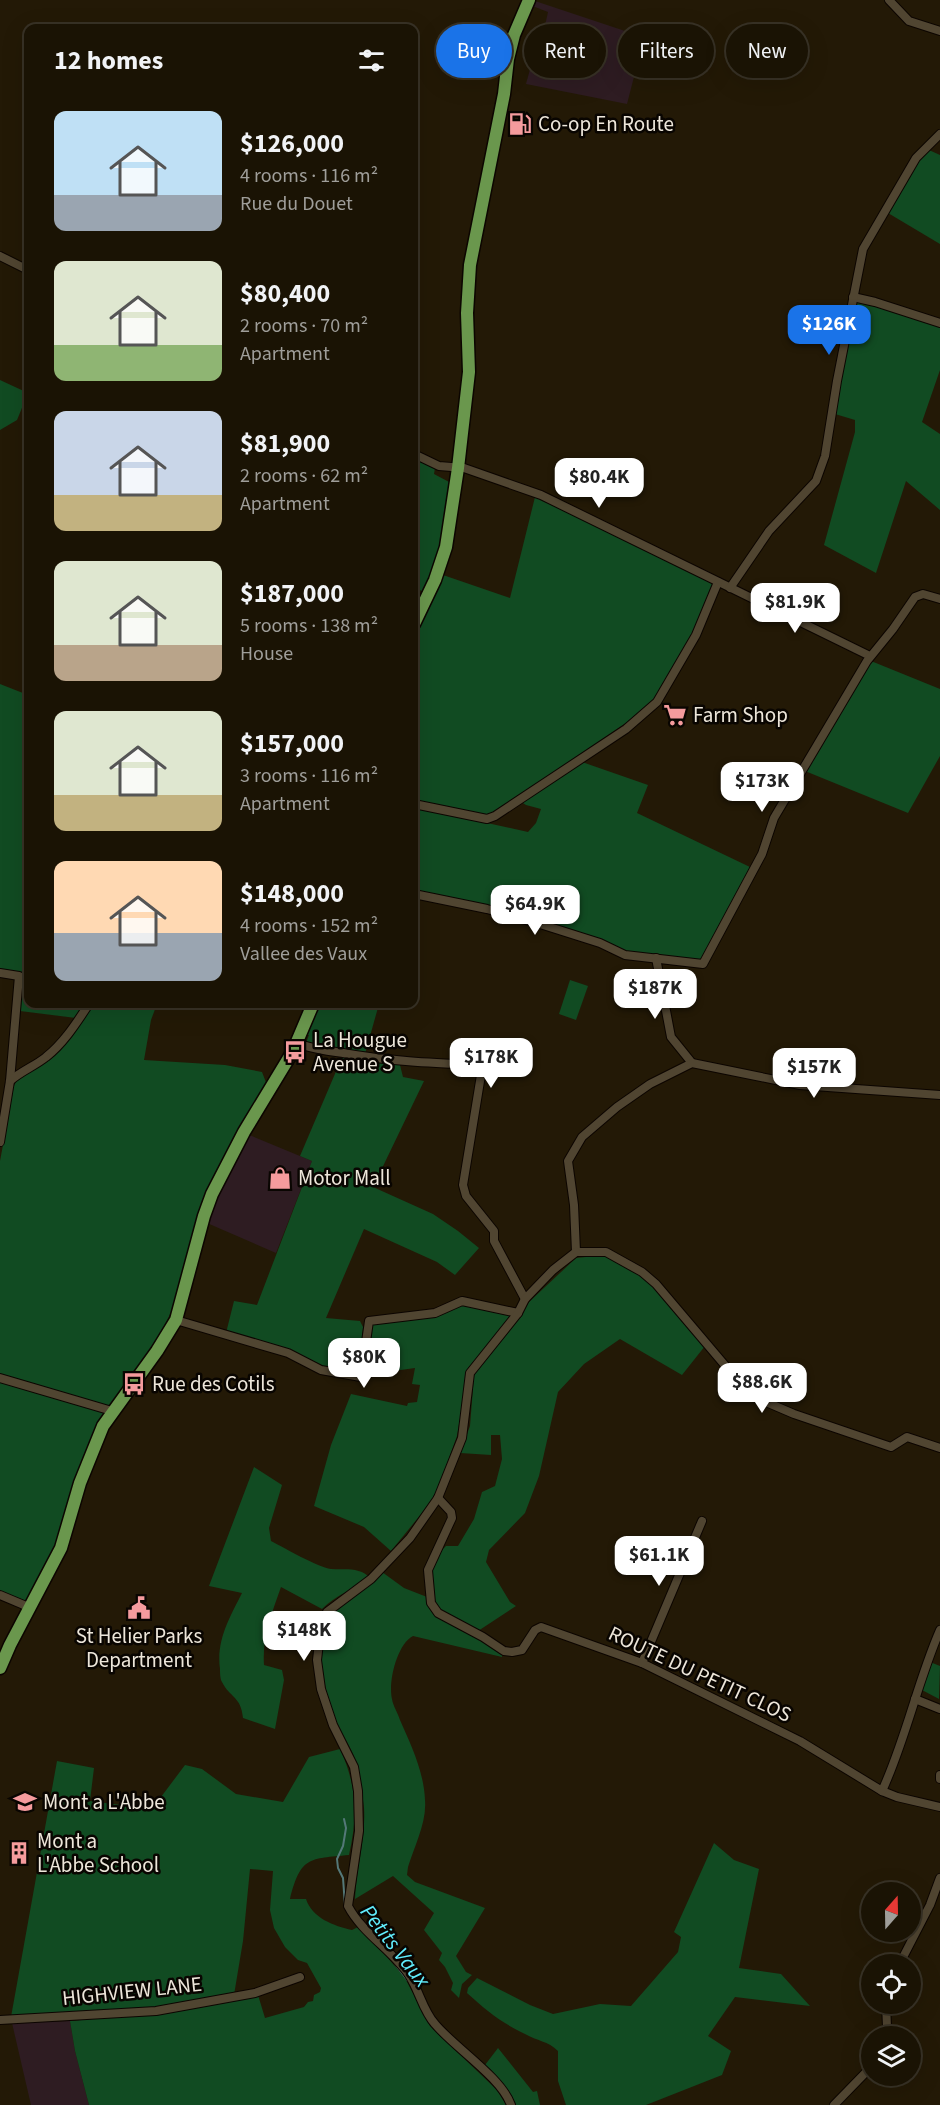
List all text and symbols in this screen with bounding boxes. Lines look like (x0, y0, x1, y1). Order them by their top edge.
chip: Buy (436, 24, 512, 78)
chip: Rent (524, 24, 606, 78)
chip: Filters (618, 24, 714, 78)
chip: New (726, 24, 808, 78)
text: 12 homes (54, 42, 163, 79)
icon: filters (355, 44, 388, 77)
place label: Co-op En Route (538, 109, 674, 139)
fuel station icon: Co-op En Route (507, 111, 533, 137)
text: $126,000 (240, 125, 344, 162)
icon: home (102, 135, 174, 207)
text: 4 rooms · 116 m² (240, 162, 378, 190)
text: Rue du Douet (240, 190, 353, 218)
text: $80,400 (240, 275, 330, 312)
icon: home (102, 285, 174, 357)
pin: $126K (787, 305, 871, 356)
text: $126K (802, 310, 856, 338)
text: 2 rooms · 70 m² (240, 312, 368, 340)
text: Apartment (240, 340, 330, 368)
text: $81,900 (240, 425, 330, 462)
icon: home (102, 435, 174, 507)
pin: $80.4K (550, 458, 648, 509)
text: 2 rooms · 62 m² (240, 462, 368, 490)
text: $80.4K (569, 463, 629, 491)
text: Apartment (240, 490, 330, 518)
text: $187,000 (240, 575, 344, 612)
pin: $81.9K (746, 583, 844, 634)
icon: home (102, 585, 174, 657)
text: $81.9K (765, 588, 825, 616)
text: 5 rooms · 138 m² (240, 612, 378, 640)
text: House (240, 640, 293, 668)
place label: Farm Shop (693, 700, 788, 730)
supermarket icon: Farm Shop (662, 702, 688, 728)
text: $157,000 (240, 725, 344, 762)
icon: home (102, 735, 174, 807)
text: 3 rooms · 116 m² (240, 762, 378, 790)
pin: $173K (720, 762, 804, 813)
text: $173K (735, 767, 789, 795)
text: Apartment (240, 790, 330, 818)
text: $148,000 (240, 875, 344, 912)
icon: home (102, 885, 174, 957)
pin: $64.9K (486, 885, 584, 936)
text: $64.9K (505, 890, 565, 918)
text: 4 rooms · 152 m² (240, 912, 378, 940)
text: Vallee des Vaux (240, 940, 367, 968)
pin: $187K (613, 969, 697, 1020)
text: $187K (628, 974, 682, 1002)
place label: La Hougue Avenue S (313, 1025, 407, 1079)
pin: $178K (449, 1038, 533, 1089)
bus stop icon: La Hougue Avenue S (282, 1039, 308, 1065)
text: $178K (464, 1043, 518, 1071)
pin: $157K (772, 1048, 856, 1099)
text: $157K (787, 1053, 841, 1081)
place label: Motor Mall (298, 1163, 391, 1193)
shop icon: Motor Mall (267, 1165, 293, 1191)
pin: $80K (328, 1338, 400, 1389)
text: $80K (342, 1343, 386, 1371)
pin: $88.6K (713, 1363, 811, 1414)
text: $88.6K (732, 1368, 792, 1396)
place label: Rue des Cotils (152, 1369, 275, 1399)
bus stop icon: Rue des Cotils (121, 1371, 147, 1397)
pin: $61.1K (610, 1536, 708, 1587)
text: $61.1K (629, 1541, 689, 1569)
public building icon: St Helier Parks Department (126, 1595, 152, 1621)
pin: $148K (262, 1611, 346, 1662)
text: $148K (277, 1616, 331, 1644)
street label: ROUTE DU PETIT CLOS (604, 1618, 796, 1730)
place label: St Helier Parks Department (76, 1621, 202, 1675)
place label: Mont a L'Abbe (43, 1787, 165, 1817)
school or university icon: Mont a L'Abbe (12, 1789, 38, 1815)
place label: Mont a L'Abbe School (37, 1826, 159, 1880)
building icon: Mont a L'Abbe School (6, 1840, 32, 1866)
north arrow (861, 1882, 921, 1942)
map controls (861, 1882, 921, 2086)
water label: Petits Vaux (352, 1898, 439, 1996)
button: locate (861, 1954, 921, 2014)
street label: HIGHVIEW LANE (61, 1969, 203, 2013)
button: layers (861, 2026, 921, 2086)

